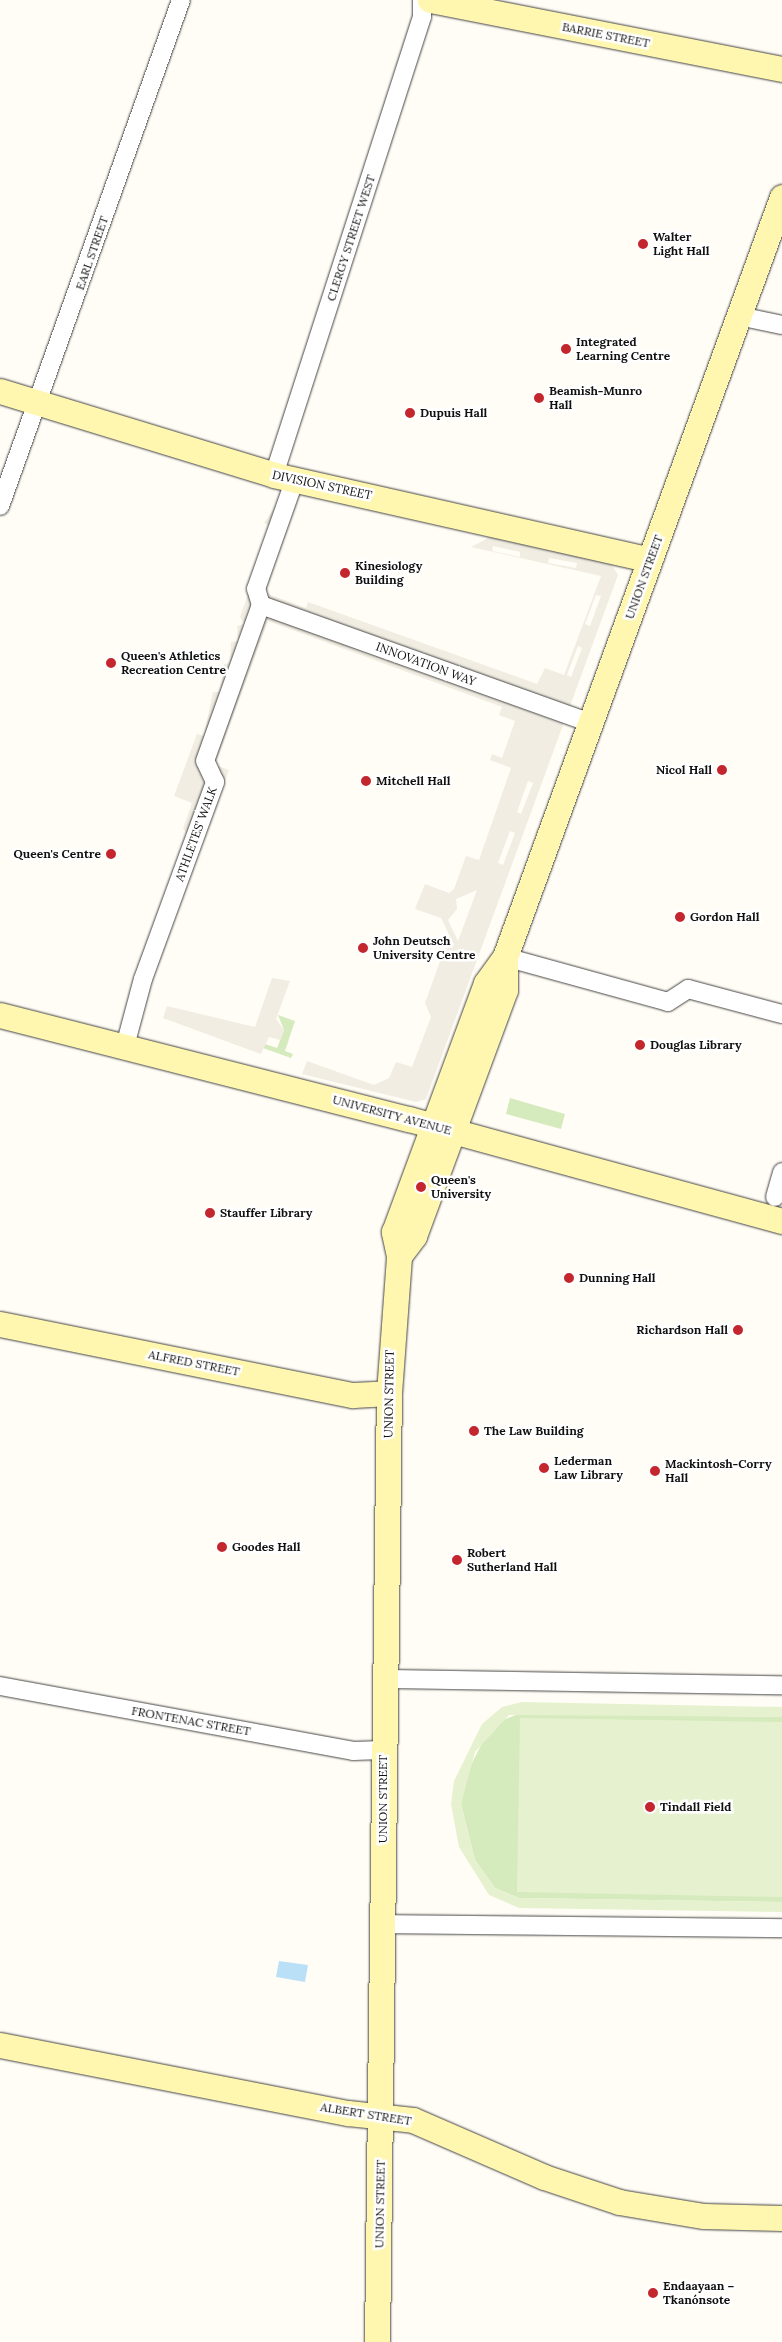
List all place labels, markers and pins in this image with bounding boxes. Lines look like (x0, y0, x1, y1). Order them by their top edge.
place label: Walter Light Hall (653, 230, 710, 258)
marker: Walter Light Hall (637, 238, 649, 250)
place label: Integrated Learning Centre (576, 335, 670, 363)
marker: Integrated Learning Centre (560, 343, 572, 355)
place label: Beamish-Munro Hall (549, 384, 642, 412)
marker: Beamish-Munro Hall (533, 392, 545, 404)
place label: Dupuis Hall (420, 406, 487, 420)
marker: Dupuis Hall (404, 407, 416, 419)
place label: Kinesiology Building (355, 559, 422, 587)
marker: Kinesiology Building (339, 567, 351, 579)
place label: Queen's Athletics Recreation Centre (121, 649, 226, 677)
marker: Queen's Athletics Recreation Centre (105, 657, 117, 669)
place label: Nicol Hall (656, 763, 712, 777)
marker: Nicol Hall (716, 764, 728, 776)
place label: Mitchell Hall (376, 774, 450, 788)
marker: Mitchell Hall (360, 775, 372, 787)
place label: Queen's Centre (14, 847, 101, 861)
marker: Queen's Centre (105, 848, 117, 860)
place label: Gordon Hall (690, 910, 760, 924)
marker: Gordon Hall (674, 911, 686, 923)
place label: John Deutsch University Centre (373, 934, 476, 962)
marker: John Deutsch University Centre (357, 942, 369, 954)
place label: Douglas Library (650, 1038, 741, 1052)
marker: Douglas Library (634, 1039, 646, 1051)
place label: Queen's University (431, 1173, 491, 1201)
marker: Queen's University (415, 1181, 427, 1193)
place label: Stauffer Library (220, 1206, 312, 1220)
marker: Stauffer Library (204, 1207, 216, 1219)
place label: Dunning Hall (579, 1271, 656, 1285)
marker: Dunning Hall (563, 1272, 575, 1284)
place label: Richardson Hall (636, 1323, 728, 1337)
marker: Richardson Hall (732, 1324, 744, 1336)
place label: The Law Building (484, 1424, 583, 1438)
marker: The Law Building (468, 1425, 480, 1437)
place label: Lederman Law Library (554, 1454, 623, 1482)
place label: Mackintosh-Corry Hall (665, 1457, 772, 1485)
marker: Lederman Law Library (538, 1462, 550, 1474)
marker: Mackintosh-Corry Hall (649, 1465, 661, 1477)
place label: Goodes Hall (232, 1540, 301, 1554)
marker: Goodes Hall (216, 1541, 228, 1553)
place label: Robert Sutherland Hall (467, 1546, 557, 1574)
marker: Robert Sutherland Hall (451, 1554, 463, 1566)
place label: Tindall Field (660, 1800, 731, 1814)
marker: Tindall Field (644, 1801, 656, 1813)
place label: Endaayaan – Tkanónsote (663, 2279, 734, 2307)
marker: Endaayaan – Tkanónsote (647, 2287, 659, 2299)

